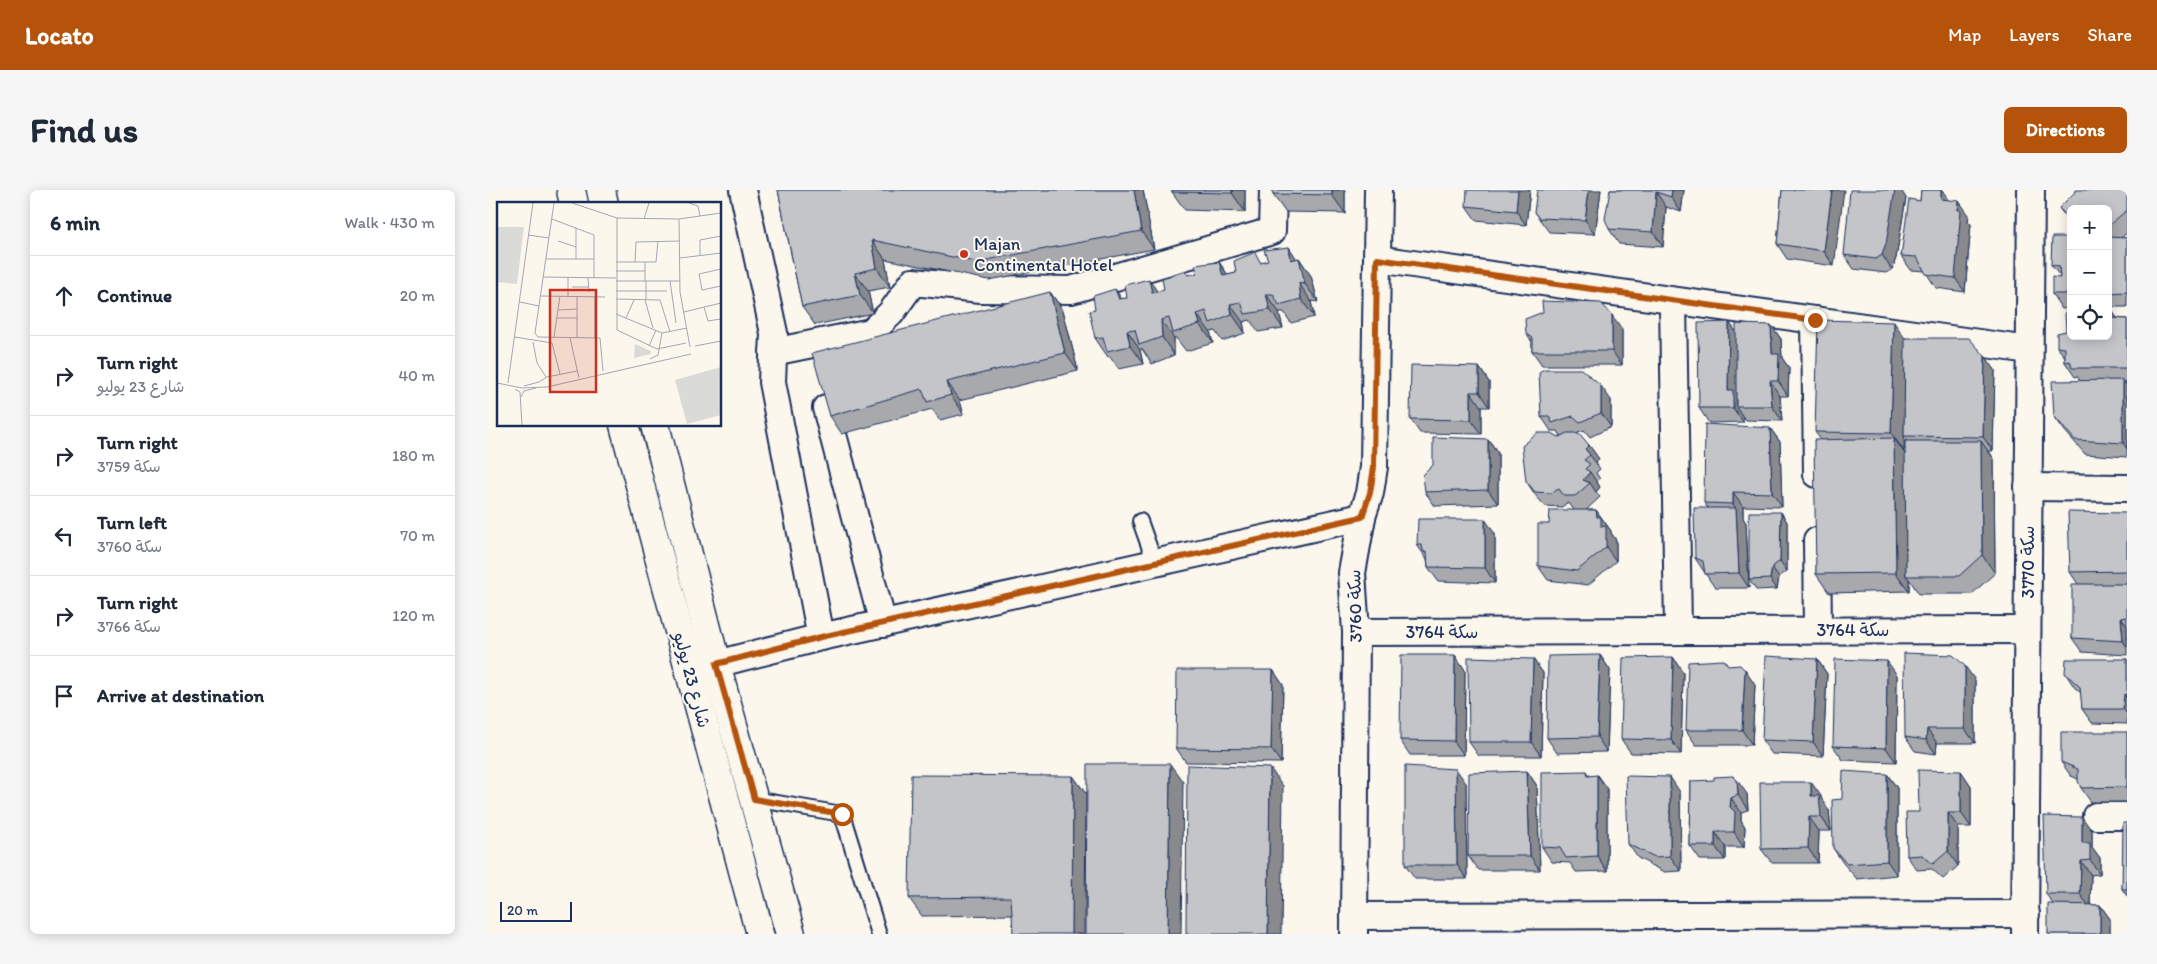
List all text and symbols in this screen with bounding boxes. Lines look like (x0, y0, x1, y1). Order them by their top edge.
text: Locato (25, 21, 94, 50)
text: Map (1948, 24, 1981, 46)
text: Layers (2009, 24, 2059, 46)
text: Share (2087, 24, 2132, 46)
button: Directions (2004, 107, 2127, 153)
text: Find us (30, 109, 138, 151)
inset map (497, 202, 721, 426)
map controls (2067, 205, 2112, 340)
button: + (2067, 205, 2112, 250)
text: 6 min (50, 210, 100, 235)
text: Walk · 430 m (345, 213, 435, 232)
place label: Majan Continental Hotel (974, 233, 1113, 276)
marker: Majan Continental Hotel (958, 248, 970, 260)
button: − (2067, 250, 2112, 295)
icon: ahead (50, 282, 78, 310)
text: Continue (97, 284, 172, 307)
text: 20 m (400, 286, 435, 305)
button: locate (2067, 295, 2112, 340)
route end (1804, 309, 1827, 332)
text: Turn right (97, 351, 178, 374)
icon: right (50, 362, 78, 390)
text: 40 m (398, 366, 435, 385)
text: شارع 23 يوليو (97, 377, 184, 396)
text: Turn right (97, 431, 178, 454)
icon: right (50, 442, 78, 470)
text: 180 m (392, 446, 435, 465)
text: سكة 3759 (97, 457, 161, 476)
text: Turn left (97, 511, 167, 534)
icon: left (50, 522, 78, 550)
text: 70 m (400, 526, 435, 545)
street label: سكة 3770 (2017, 526, 2039, 598)
text: سكة 3760 (97, 537, 162, 556)
street label: سكة 3760 (1343, 569, 1367, 643)
text: Turn right (97, 591, 178, 614)
icon: right (50, 602, 78, 630)
text: 120 m (392, 606, 435, 625)
text: سكة 3766 (97, 617, 161, 636)
street label: سكة 3764 (1816, 619, 1890, 641)
street label: سكة 3764 (1405, 621, 1479, 643)
street label: شارع 23 يوليو (667, 629, 715, 731)
icon: arrive (50, 682, 78, 710)
text: Arrive at destination (97, 684, 264, 707)
route start (831, 803, 854, 826)
scale bar (500, 899, 573, 922)
text: 20 m (507, 902, 538, 919)

